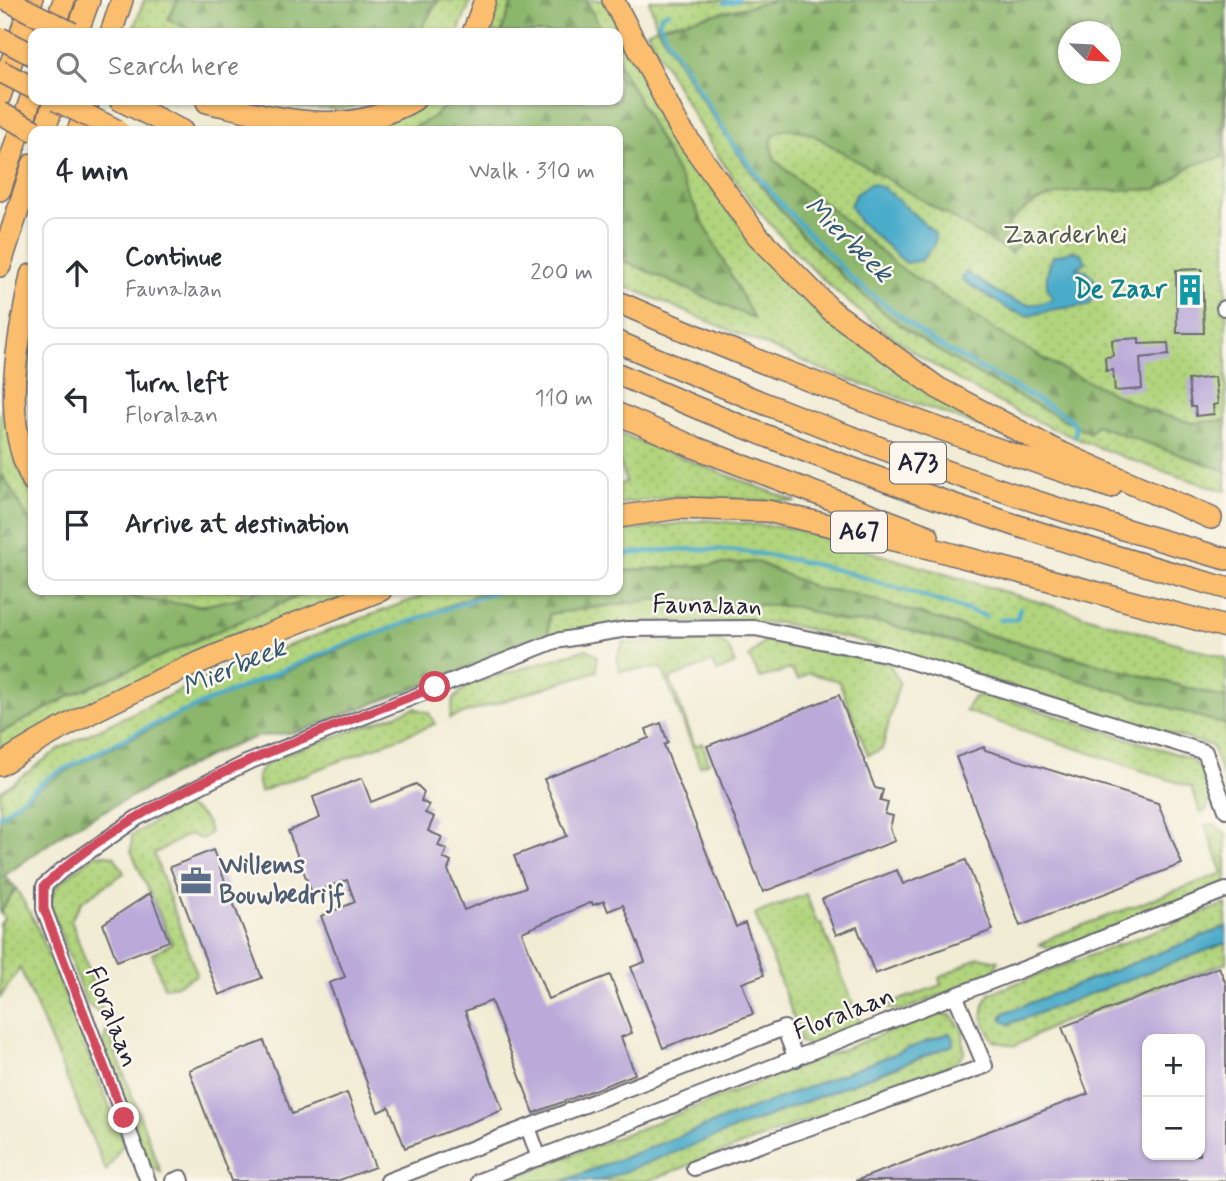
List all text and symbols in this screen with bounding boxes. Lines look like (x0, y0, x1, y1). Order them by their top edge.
north arrow (1058, 21, 1121, 84)
search box (28, 28, 623, 105)
icon: search (52, 48, 90, 86)
text: Search here (108, 50, 239, 84)
text: 4 min (56, 152, 129, 191)
text: Walk · 310 m (469, 157, 595, 187)
water label: Mierbeek (796, 188, 902, 293)
park label: Zaarderhei (1003, 219, 1127, 253)
text: Continue (125, 241, 222, 275)
icon: ahead (58, 254, 96, 292)
text: 200 m (530, 258, 593, 288)
place label: De Zaar (1074, 273, 1168, 307)
building icon: De Zaar (1173, 273, 1207, 307)
text: Faunalaan (125, 275, 222, 305)
text: Turn left (125, 367, 229, 401)
icon: left (58, 380, 96, 418)
text: 110 m (534, 384, 593, 414)
text: Floralaan (125, 401, 218, 431)
road number: A73 (890, 442, 946, 484)
icon: arrive (58, 506, 96, 544)
text: Arrive at destination (125, 508, 349, 542)
road number: A67 (831, 512, 887, 552)
street label: Faunalaan (652, 588, 762, 624)
water label: Mierbeek (176, 629, 294, 707)
route start (419, 671, 450, 702)
place label: Willems Bouwbedrijf (218, 849, 345, 914)
office icon: Willems Bouwbedrijf (179, 864, 213, 898)
street label: Floralaan (76, 962, 146, 1072)
street label: Floralaan (789, 979, 899, 1049)
map controls (1142, 1034, 1205, 1160)
button: + (1142, 1034, 1205, 1097)
button: − (1142, 1097, 1205, 1160)
route end (108, 1102, 139, 1133)

